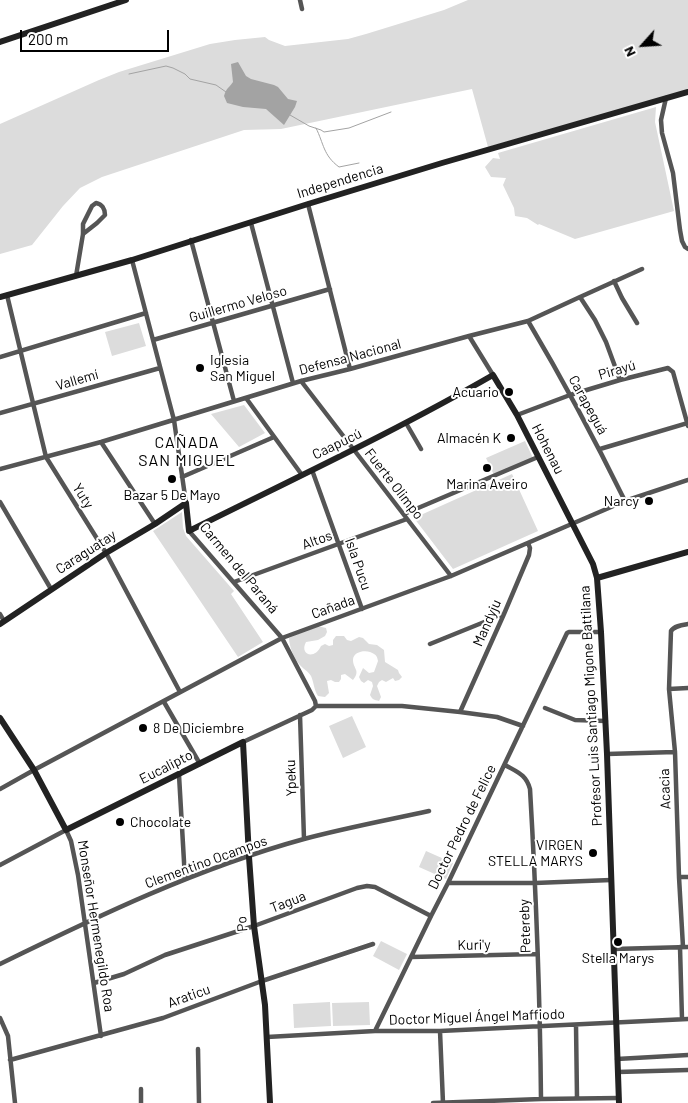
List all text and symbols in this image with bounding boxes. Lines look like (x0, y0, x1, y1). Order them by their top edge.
scale bar (22, 20, 171, 52)
north arrow (618, 20, 668, 70)
text: 200 m (28, 30, 68, 48)
text: N (619, 44, 639, 60)
street label: Independencia (295, 160, 385, 202)
street label: Guillermo Veloso (187, 282, 289, 326)
street label: Defensa Nacional (297, 335, 403, 379)
place label: Iglesia San Miguel (210, 352, 275, 384)
street label: Pirayú (596, 357, 638, 383)
marker: Iglesia San Miguel (194, 362, 206, 374)
street label: Vallemí (54, 366, 100, 394)
street label: Carapeguá (565, 373, 611, 437)
place label: Acuario (452, 384, 499, 400)
marker: Acuario (503, 386, 515, 398)
street label: Hohenau (528, 421, 568, 477)
street label: Caapucú (310, 425, 364, 463)
place label: Almacén K (437, 430, 501, 446)
marker: Almacén K (505, 432, 517, 444)
district label: CAÑADA SAN MIGUEL (137, 433, 237, 471)
street label: Fuerte Olimpo (361, 445, 427, 523)
marker: Marina Aveiro (481, 462, 493, 474)
marker: Bazar 5 De Mayo (166, 473, 178, 485)
place label: Marina Aveiro (446, 476, 528, 492)
street label: Yuty (69, 480, 97, 512)
place label: Bazar 5 De Mayo (124, 487, 220, 503)
place label: Narcy (604, 493, 639, 509)
marker: Narcy (643, 495, 655, 507)
street label: Carmen del Paraná (196, 519, 282, 617)
street label: Caraguatay (53, 526, 119, 578)
street label: Altos (300, 527, 334, 553)
street label: Isla Pucu (341, 536, 375, 592)
street label: Profesor Luis Santiago Migone Battilana (576, 585, 606, 827)
street label: Cañada (309, 591, 357, 623)
street label: Mandyju (469, 597, 505, 649)
place label: 8 De Diciembre (153, 720, 244, 736)
marker: 8 De Diciembre (137, 722, 149, 734)
street label: Eucalipto (137, 746, 195, 788)
street label: Ypeku (282, 759, 300, 797)
street label: Doctor Pedro de Felice (424, 762, 500, 892)
street label: Acacia (656, 768, 674, 810)
place label: Chocolate (130, 814, 191, 830)
marker: Chocolate (114, 816, 126, 828)
street label: Clementino Ocampos (143, 832, 269, 892)
place label: VIRGEN STELLA MARYS (488, 837, 583, 870)
street label: Monseñor Hermenegildo Roa (74, 839, 118, 1013)
marker: VIRGEN STELLA MARYS (587, 847, 599, 859)
street label: Tagua (268, 888, 308, 916)
street label: Petereby (516, 899, 534, 953)
street label: Po (233, 915, 251, 933)
street label: Kuri'y (457, 936, 491, 954)
marker: Stella Marys (612, 936, 624, 948)
place label: Stella Marys (582, 950, 654, 966)
street label: Araticu (165, 981, 213, 1011)
street label: Doctor Miguel Ángel Maffiodo (389, 1006, 565, 1028)

